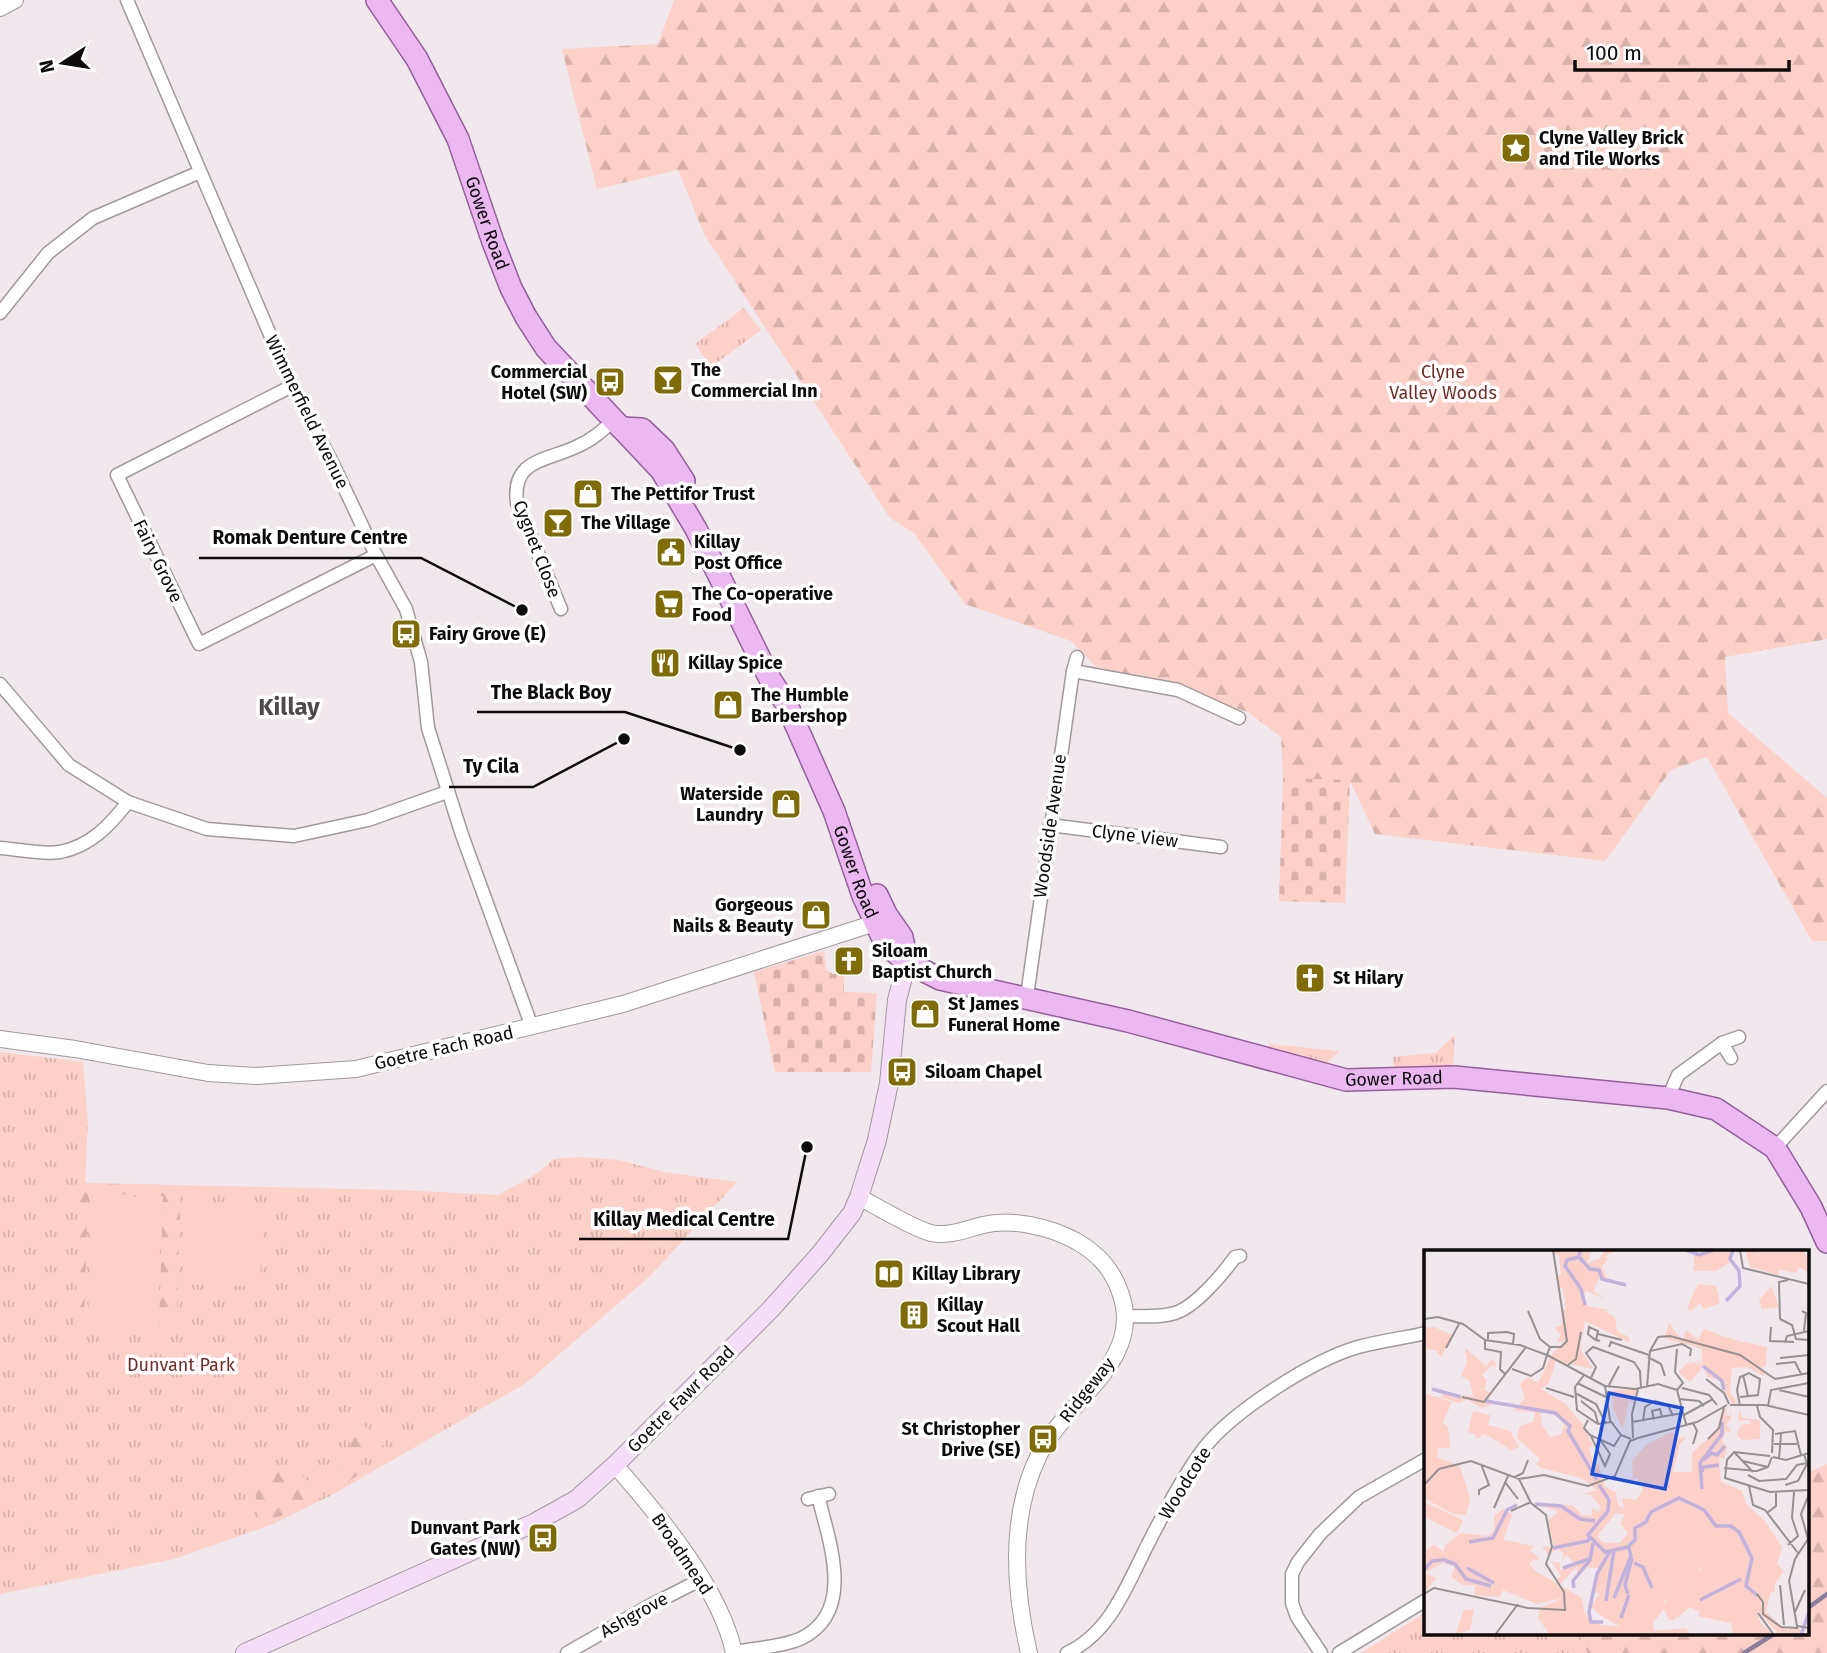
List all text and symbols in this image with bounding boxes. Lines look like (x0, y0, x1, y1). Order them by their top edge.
north arrow (28, 28, 98, 98)
scale bar (1575, 28, 1788, 72)
text: 100 m (1586, 40, 1642, 66)
text: N (34, 58, 59, 75)
place label: Clyne Valley Brick and Tile Works (1539, 127, 1684, 170)
place icon: Clyne Valley Brick and Tile Works (1499, 131, 1533, 165)
street label: Gower Road (460, 173, 514, 273)
street label: Wimmerfield Avenue (260, 332, 354, 492)
place label: The Commercial Inn (691, 359, 818, 402)
place label: Commercial Hotel (SW) (491, 361, 588, 404)
park label: Clyne Valley Woods (1389, 361, 1497, 404)
bar icon: The Commercial Inn (651, 363, 685, 397)
bus stop icon: Commercial Hotel (SW) (593, 365, 627, 399)
shop icon: The Pettifor Trust (571, 477, 605, 511)
place label: The Pettifor Trust (611, 483, 756, 505)
street label: Cygnet Close (508, 497, 566, 601)
bar icon: The Village (541, 506, 575, 540)
place label: The Village (581, 512, 670, 534)
street label: Fairy Grove (128, 516, 188, 606)
callout: Romak Denture Centre (199, 518, 421, 558)
text: Romak Denture Centre (213, 526, 407, 549)
place label: Killay Post Office (694, 531, 783, 574)
public building icon: Killay Post Office (654, 535, 688, 569)
place label: The Co-operative Food (692, 583, 833, 626)
supermarket icon: The Co-operative Food (652, 587, 686, 621)
bus stop icon: Fairy Grove (E) (389, 617, 423, 651)
place label: Fairy Grove (E) (429, 623, 546, 645)
restaurant icon: Killay Spice (648, 646, 682, 680)
place label: Killay Spice (688, 652, 783, 674)
callout: The Black Boy (477, 672, 625, 712)
text: The Black Boy (491, 681, 611, 704)
place label: The Humble Barbershop (751, 684, 849, 727)
shop icon: The Humble Barbershop (711, 688, 745, 722)
district label: Killay (258, 693, 320, 721)
callout: Ty Cila (449, 747, 533, 787)
street label: Woodside Avenue (1029, 753, 1071, 899)
text: Ty Cila (463, 755, 519, 778)
place label: Waterside Laundry (680, 783, 764, 826)
shop icon: Waterside Laundry (769, 787, 803, 821)
street label: Clyne View (1091, 820, 1179, 852)
street label: Gower Road (829, 822, 883, 922)
place label: Gorgeous Nails & Beauty (673, 894, 794, 937)
shop icon: Gorgeous Nails & Beauty (799, 898, 833, 932)
place label: Siloam Baptist Church (872, 940, 992, 983)
church icon: Siloam Baptist Church (832, 944, 866, 978)
church icon: St Hilary (1293, 961, 1327, 995)
place label: St Hilary (1333, 967, 1404, 989)
place label: St James Funeral Home (948, 993, 1060, 1036)
shop icon: St James Funeral Home (908, 997, 942, 1031)
street label: Goetre Fach Road (372, 1021, 516, 1075)
bus stop icon: Siloam Chapel (885, 1055, 919, 1089)
place label: Siloam Chapel (925, 1061, 1042, 1083)
street label: Gower Road (1345, 1066, 1443, 1091)
callout: Killay Medical Centre (579, 1199, 788, 1239)
text: Killay Medical Centre (593, 1208, 775, 1231)
inset map (1424, 1250, 1810, 1636)
library icon: Killay Library (872, 1257, 906, 1291)
place label: Killay Library (912, 1263, 1021, 1285)
place label: Killay Scout Hall (937, 1294, 1021, 1337)
building icon: Killay Scout Hall (897, 1298, 931, 1332)
street label: Goetre Fawr Road (623, 1341, 739, 1457)
street label: Ridgeway (1055, 1353, 1119, 1427)
park label: Dunvant Park (127, 1354, 236, 1376)
place label: St Christopher Drive (SE) (902, 1418, 1021, 1461)
bus stop icon: St Christopher Drive (SE) (1026, 1422, 1060, 1456)
street label: Woodcote (1154, 1443, 1216, 1523)
street label: Broadmead (647, 1509, 717, 1599)
place label: Dunvant Park Gates (NW) (411, 1517, 521, 1560)
bus stop icon: Dunvant Park Gates (NW) (526, 1521, 560, 1555)
street label: Ashgrove (596, 1587, 672, 1643)

